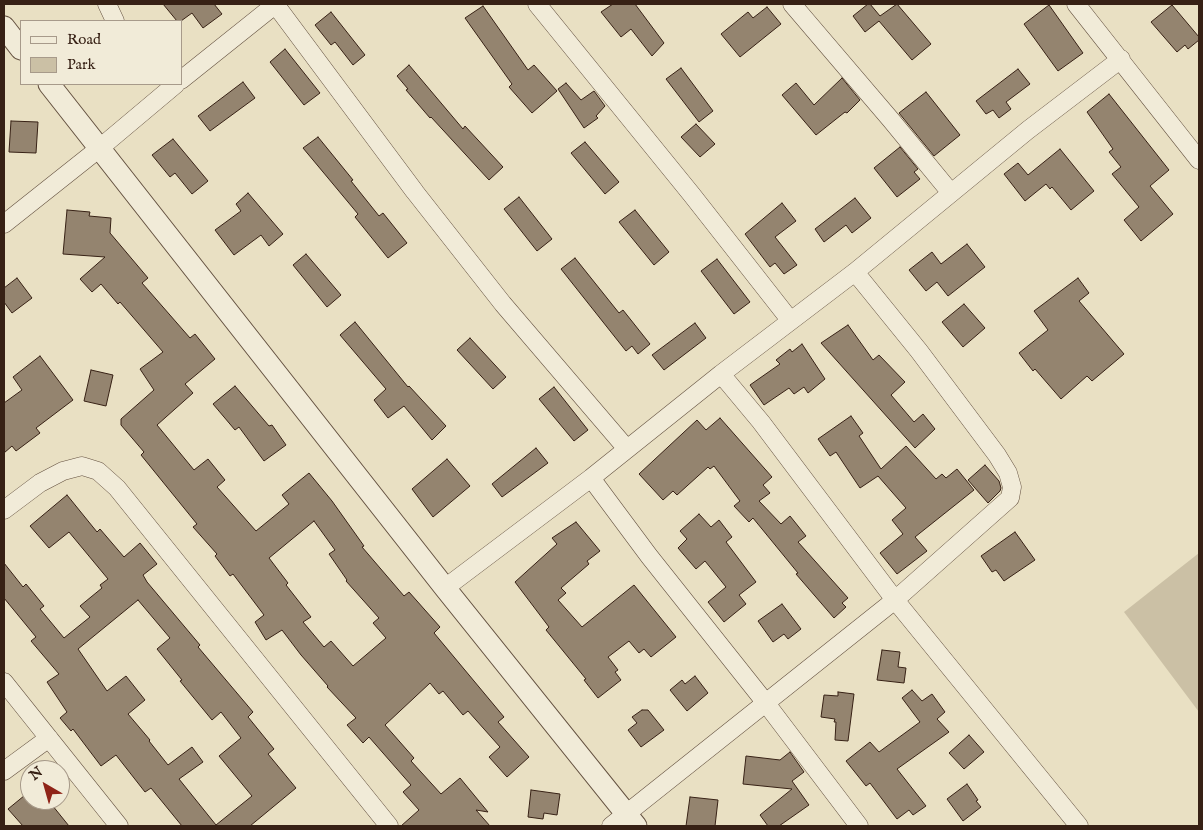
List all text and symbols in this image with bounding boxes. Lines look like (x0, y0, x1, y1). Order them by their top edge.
legend (20, 20, 182, 85)
text: Road (67, 30, 101, 49)
text: Park (67, 55, 96, 74)
north arrow (20, 760, 70, 810)
text: N (26, 763, 47, 785)

